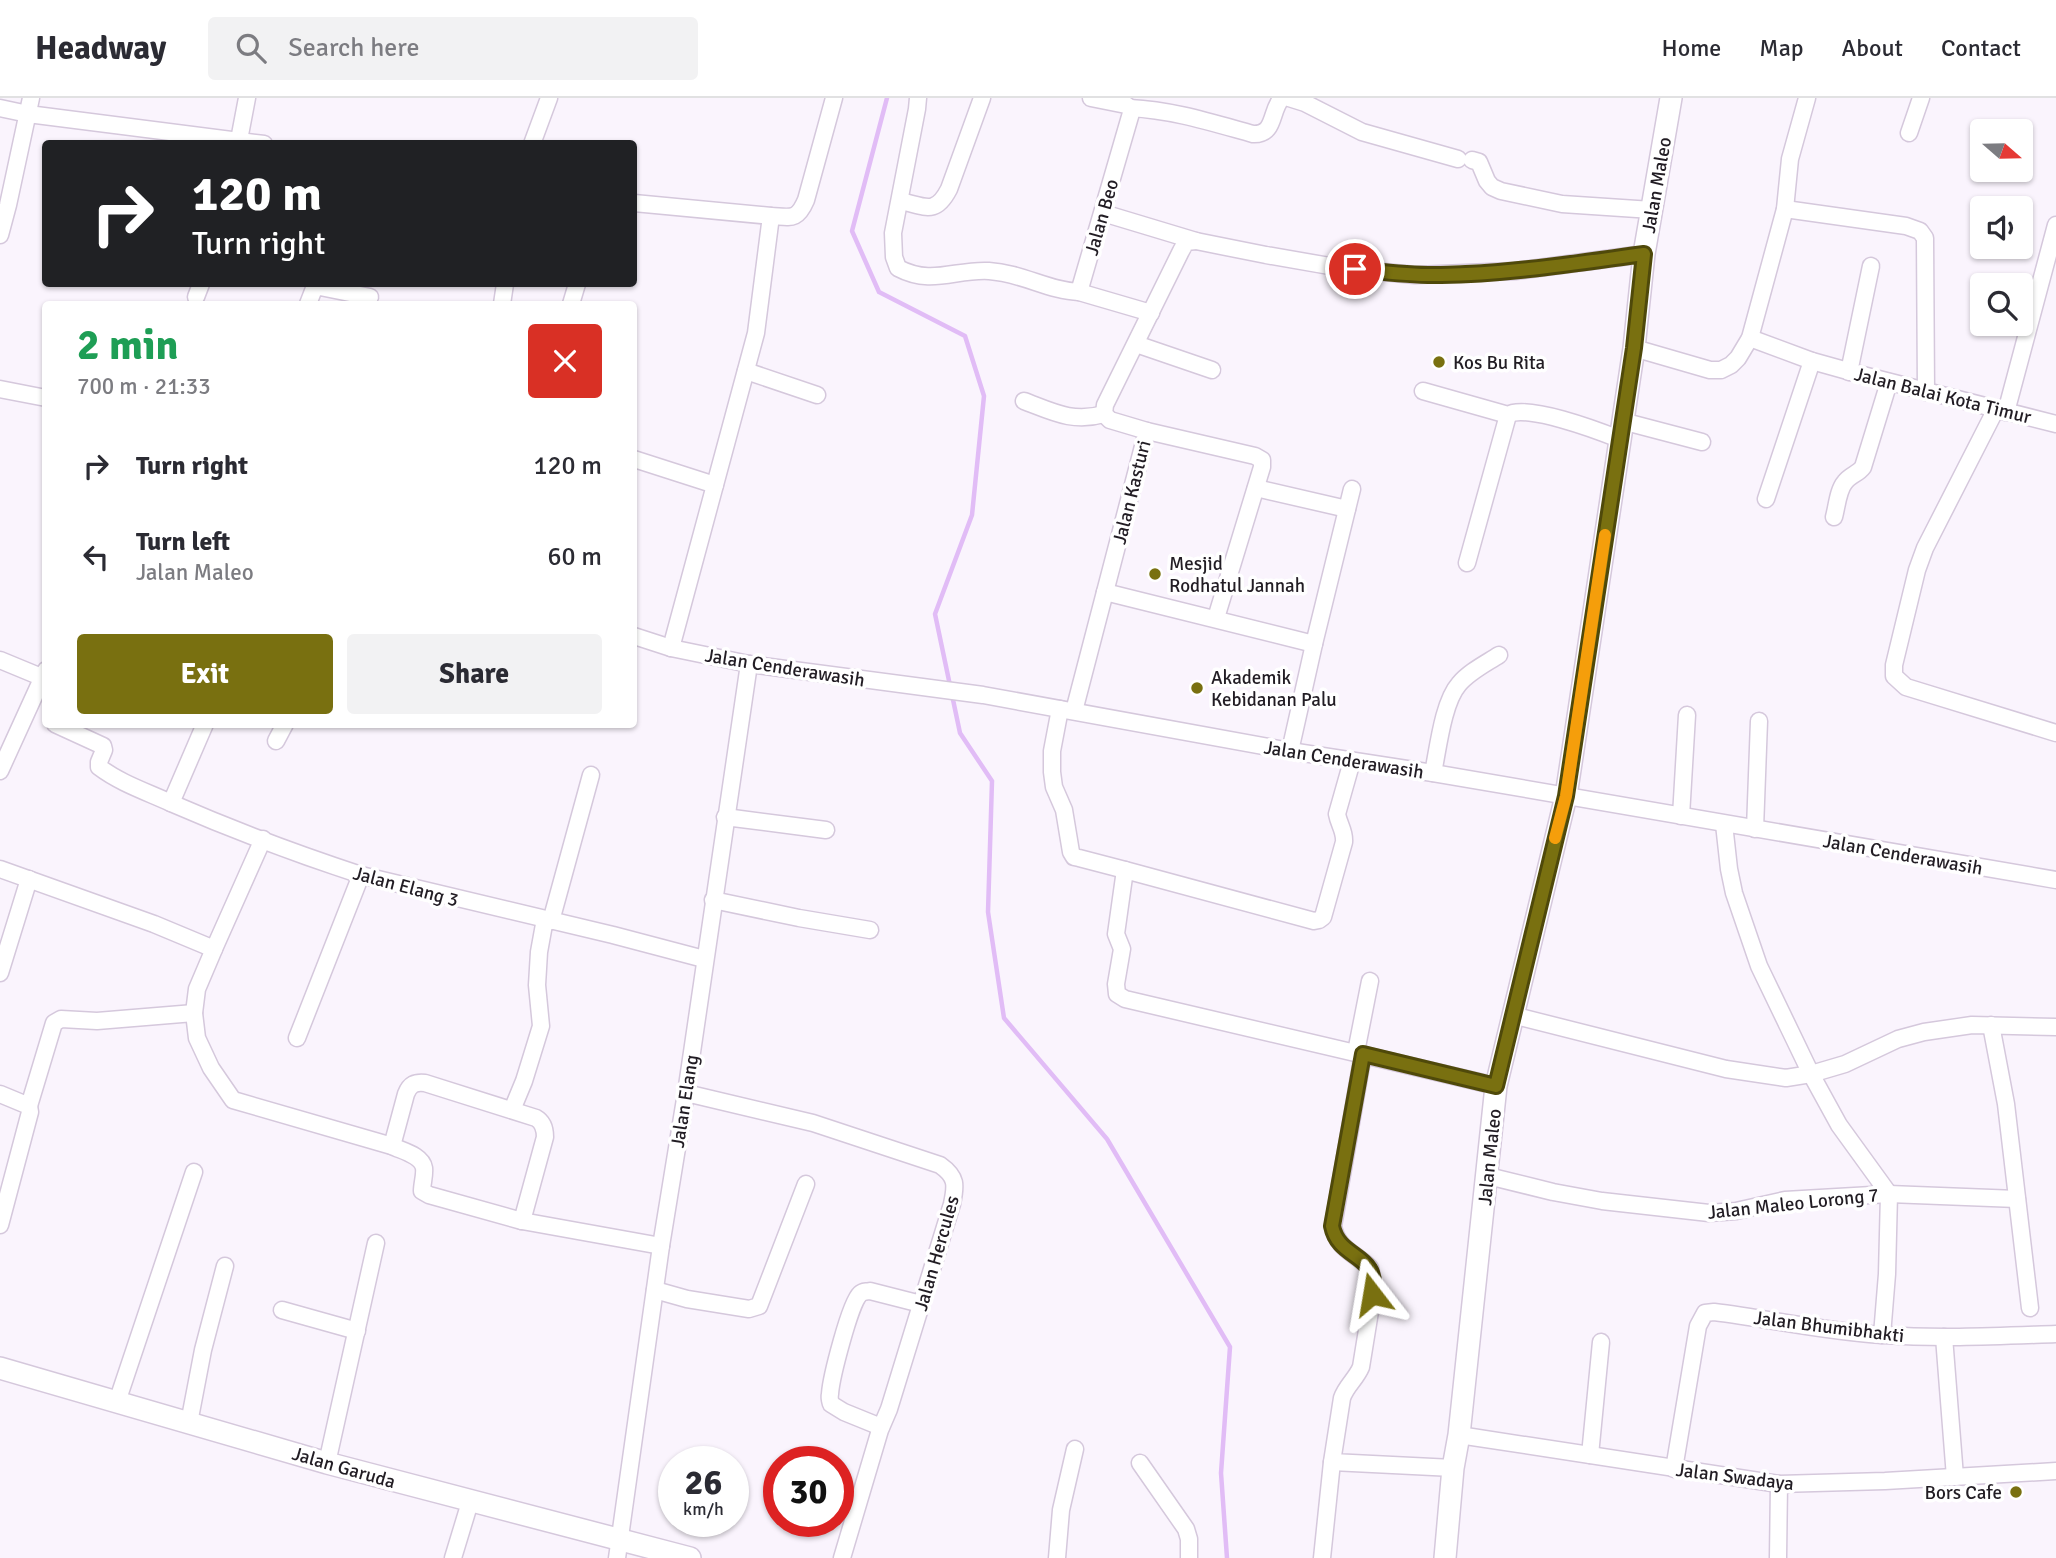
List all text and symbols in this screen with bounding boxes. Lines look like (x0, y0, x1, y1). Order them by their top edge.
search box (208, 17, 698, 80)
text: Headway (35, 28, 166, 69)
icon: search (232, 29, 270, 67)
text: Search here (288, 32, 419, 64)
text: Home (1661, 33, 1721, 63)
text: Map (1759, 33, 1804, 63)
text: About (1842, 33, 1903, 63)
text: Contact (1941, 33, 2021, 63)
north arrow (1970, 119, 2034, 182)
map controls (1970, 119, 2033, 336)
street label: Jalan Maleo (1637, 135, 1677, 235)
text: 120 m (192, 164, 322, 224)
icon: right (77, 168, 168, 259)
street label: Jalan Beo (1080, 176, 1124, 258)
button: sound (1970, 196, 2033, 259)
text: Turn right (192, 224, 325, 263)
pin (1325, 239, 1385, 299)
icon: arrive (1336, 250, 1374, 288)
button: search (1970, 273, 2033, 336)
text: 2 min (77, 320, 178, 371)
button: close (528, 324, 602, 398)
place label: Kos Bu Rita (1453, 351, 1545, 375)
marker: Kos Bu Rita (1431, 354, 1447, 370)
street label: Jalan Balai Kota Timur (1852, 362, 2034, 430)
text: 700 m · 21:33 (77, 372, 211, 401)
street label: Jalan Kasturi (1107, 438, 1156, 547)
icon: right (77, 447, 115, 485)
text: Turn right (136, 450, 248, 482)
text: 120 m (533, 450, 602, 482)
text: Turn left (136, 526, 230, 558)
icon: left (77, 538, 115, 576)
text: 60 m (547, 541, 602, 573)
place label: Mesjid Rodhatul Jannah (1169, 552, 1305, 598)
text: Jalan Maleo (136, 558, 254, 587)
marker: Mesjid Rodhatul Jannah (1147, 566, 1163, 582)
button: Exit (77, 634, 333, 714)
button: Share (347, 634, 602, 714)
street label: Jalan Cenderawasih (703, 644, 866, 692)
place label: Akademik Kebidanan Palu (1211, 666, 1337, 712)
marker: Akademik Kebidanan Palu (1189, 680, 1205, 696)
street label: Jalan Cenderawasih (1262, 736, 1425, 784)
street label: Jalan Cenderawasih (1821, 829, 1984, 881)
street label: Jalan Elang 3 (350, 861, 461, 913)
street label: Jalan Elang (666, 1053, 704, 1149)
street label: Jalan Maleo (1473, 1107, 1507, 1207)
street label: Jalan Maleo Lorong 7 (1706, 1183, 1880, 1225)
street label: Jalan Hercules (909, 1193, 965, 1314)
position arrow (1335, 1257, 1409, 1331)
street label: Jalan Bhumibhakti (1752, 1306, 1906, 1348)
street label: Jalan Garuda (289, 1442, 398, 1494)
speed limit sign: 30 (763, 1446, 854, 1537)
street label: Jalan Swadaya (1675, 1458, 1795, 1496)
text: 26 (685, 1461, 722, 1504)
place label: Bors Cafe (1924, 1481, 2002, 1505)
marker: Bors Cafe (2008, 1484, 2024, 1500)
text: km/h (683, 1498, 724, 1520)

